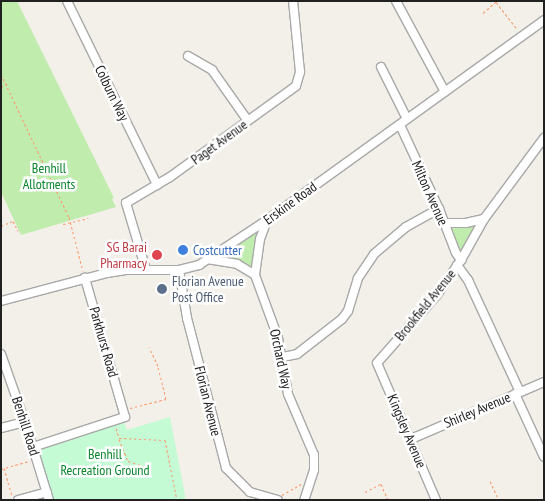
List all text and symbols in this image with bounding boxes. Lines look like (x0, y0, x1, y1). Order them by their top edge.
street label: Colburn Way (91, 62, 133, 124)
street label: Paget Avenue (188, 116, 250, 168)
street label: Milton Avenue (408, 158, 452, 228)
park label: Benhill Allotments (23, 160, 75, 192)
street label: Erskine Road (260, 178, 320, 228)
place label: SG Barai Pharmacy (100, 239, 147, 272)
place label: Costcutter (193, 242, 242, 258)
marker: Costcutter (177, 244, 189, 256)
marker: SG Barai Pharmacy (151, 249, 163, 261)
street label: Brookfield Avenue (391, 266, 459, 344)
place label: Florian Avenue Post Office (172, 273, 244, 306)
marker: Florian Avenue Post Office (156, 283, 168, 295)
street label: Parkhurst Road (86, 305, 122, 379)
street label: Orchard Way (266, 327, 296, 391)
street label: Florian Avenue (191, 364, 225, 438)
street label: Shirley Avenue (441, 388, 513, 432)
street label: Kingsley Avenue (384, 391, 430, 471)
street label: Benhill Road (9, 394, 43, 458)
park label: Benhill Recreation Ground (60, 446, 150, 478)

